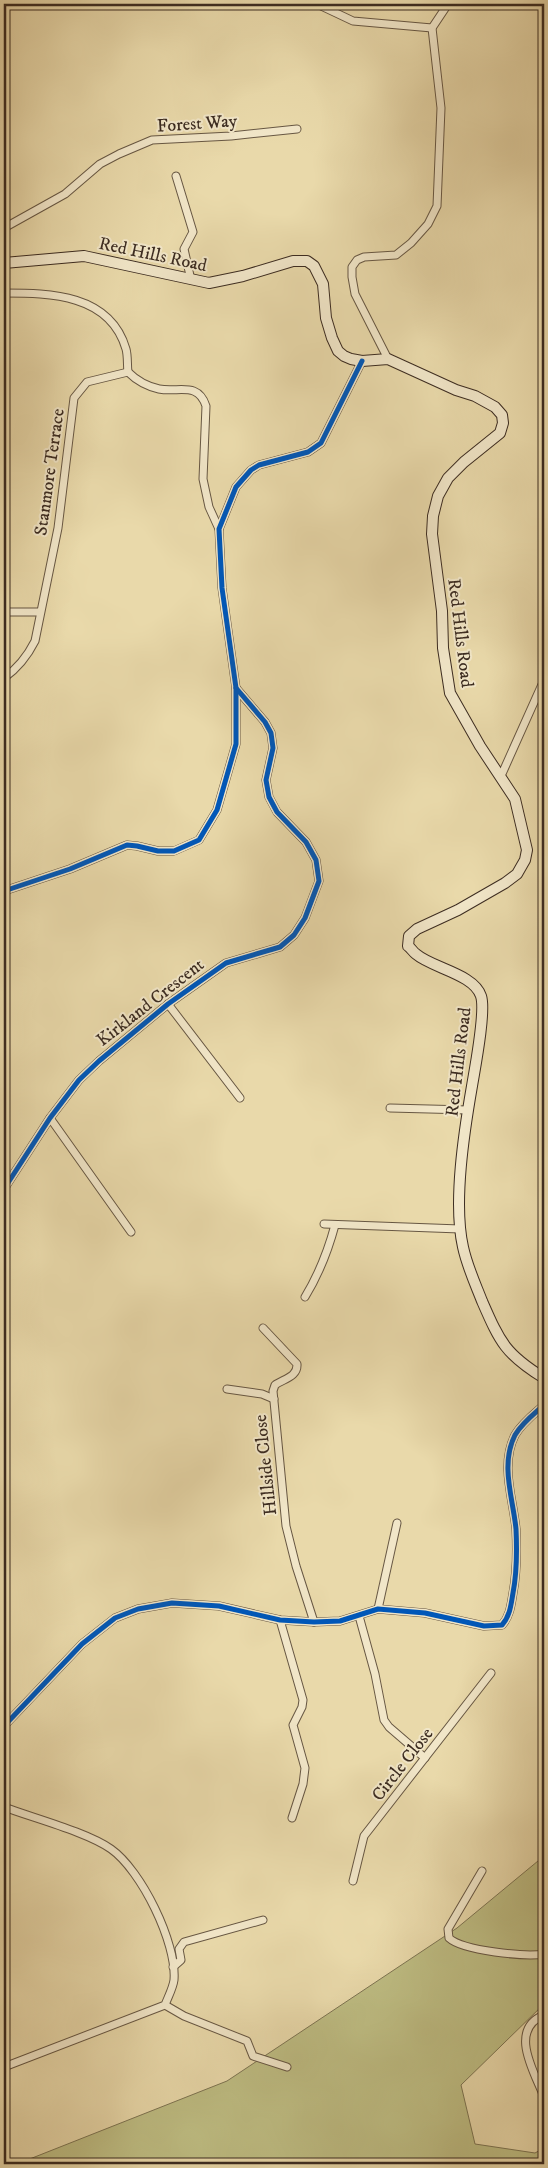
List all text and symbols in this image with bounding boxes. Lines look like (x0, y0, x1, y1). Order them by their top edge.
street label: Forest Way (156, 110, 238, 138)
street label: Red Hills Road (97, 233, 209, 277)
street label: Stanmore Terrace (30, 407, 70, 537)
street label: Red Hills Road (442, 577, 478, 689)
street label: Kirkland Crescent (92, 954, 209, 1052)
street label: Red Hills Road (441, 1006, 477, 1118)
street label: Hillside Close (250, 1413, 282, 1516)
street label: Circle Close (367, 1724, 438, 1806)

